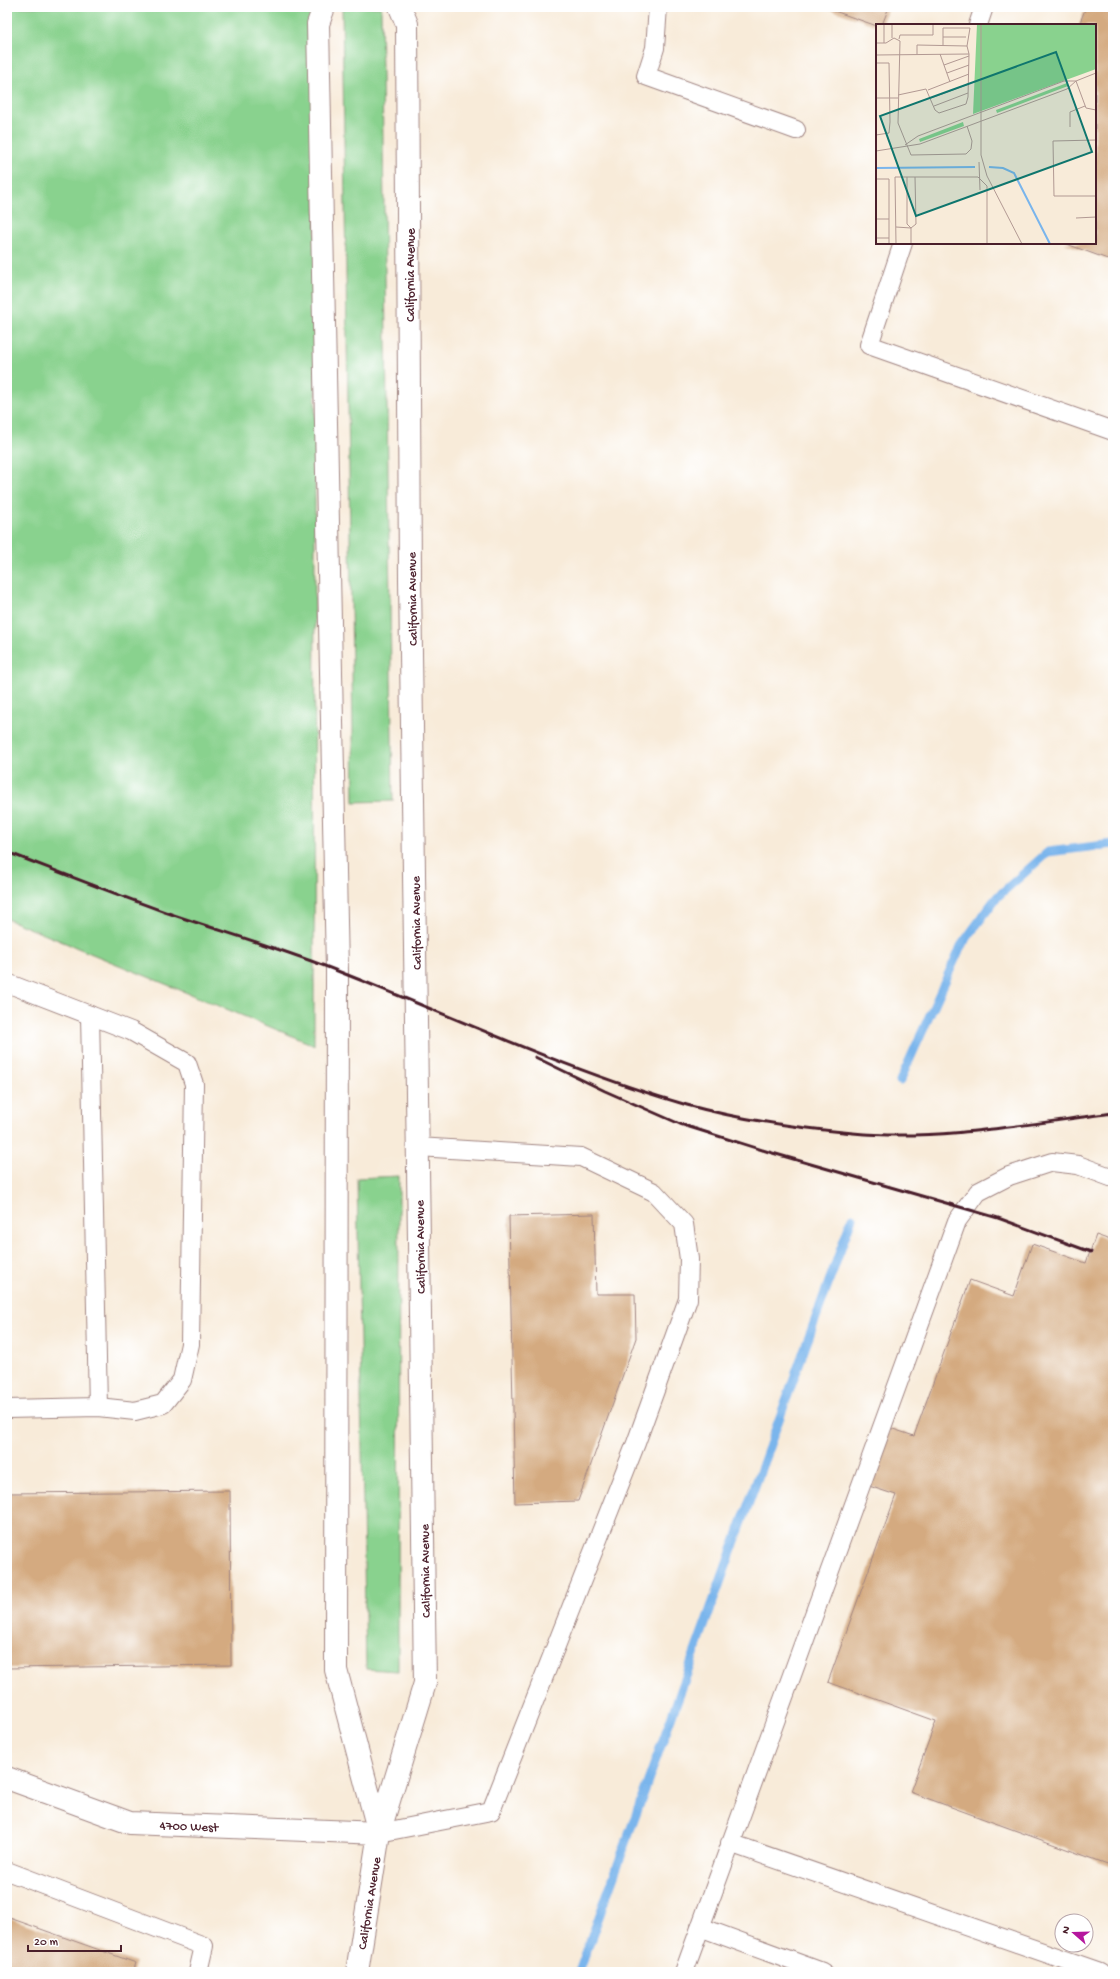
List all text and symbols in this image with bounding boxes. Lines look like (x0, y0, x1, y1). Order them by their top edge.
inset map (876, 24, 1096, 244)
street label: California Avenue (404, 228, 419, 322)
street label: California Avenue (405, 552, 422, 646)
street label: California Avenue (409, 876, 426, 970)
street label: California Avenue (413, 1200, 430, 1294)
street label: California Avenue (418, 1524, 435, 1618)
street label: 4700 West (159, 1819, 220, 1836)
street label: California Avenue (356, 1856, 385, 1951)
north arrow (1054, 1913, 1094, 1953)
text: N (1060, 1925, 1073, 1936)
scale bar (28, 1927, 121, 1953)
text: 20 m (34, 1936, 59, 1950)

